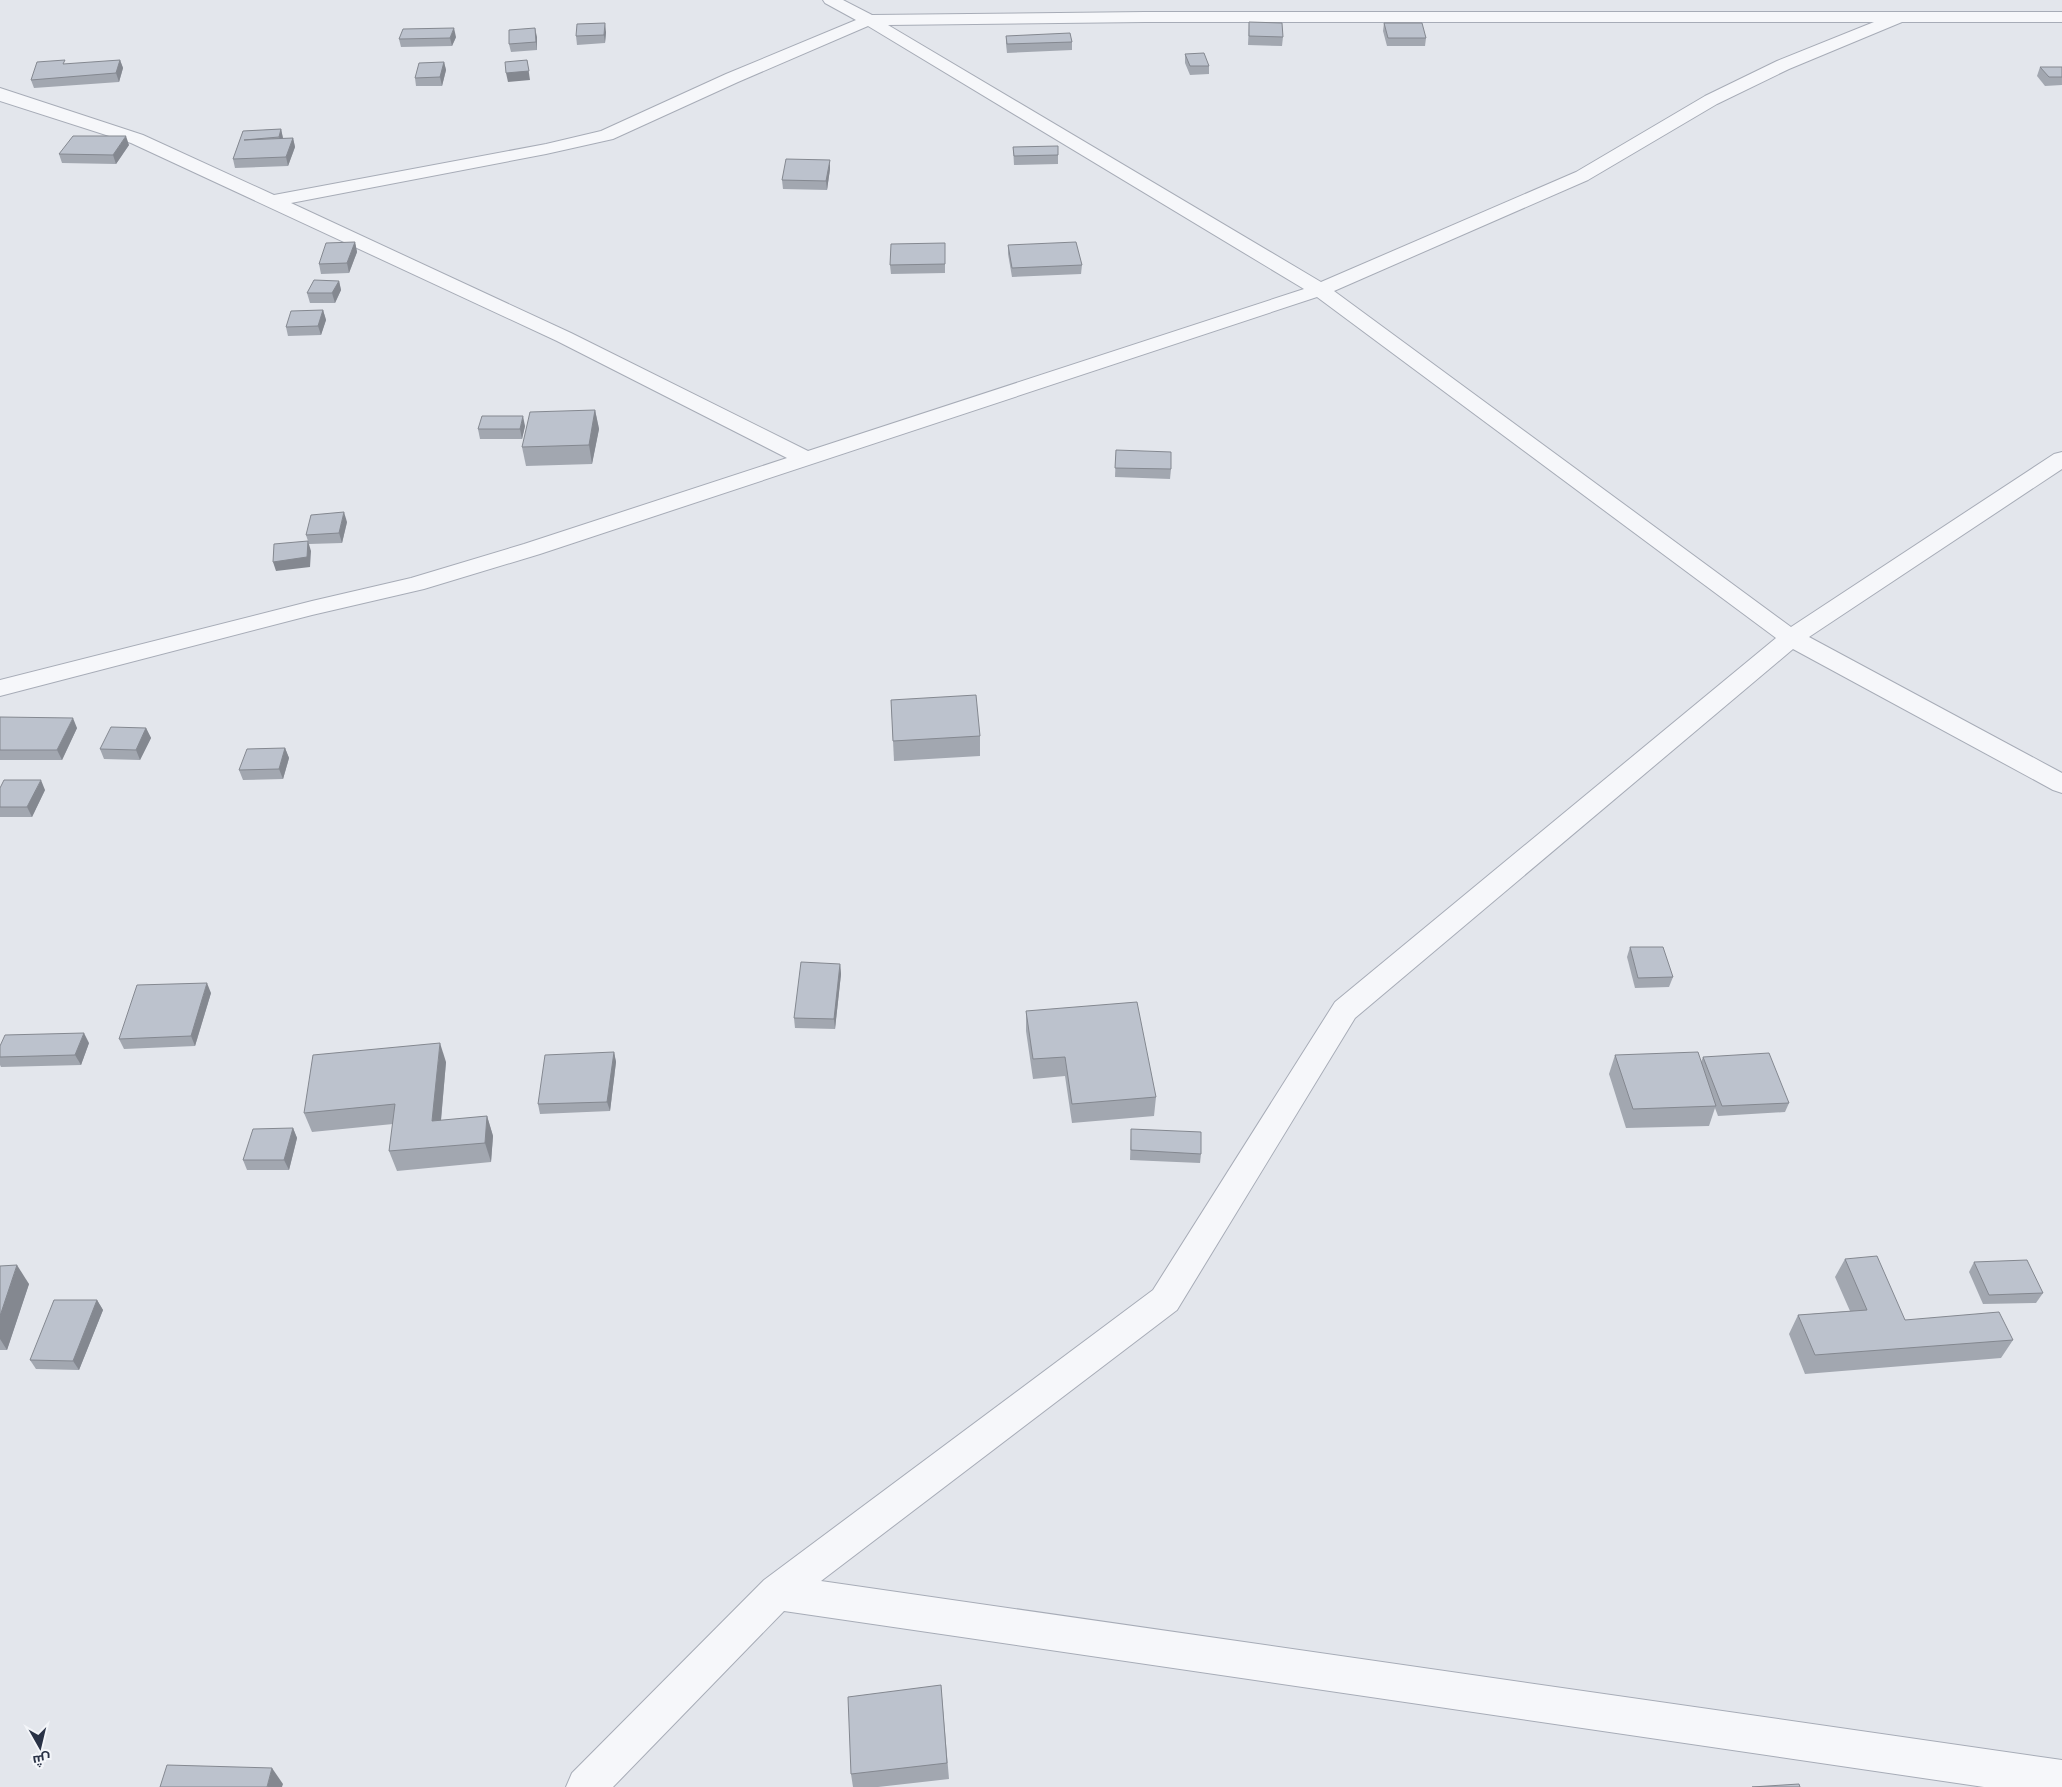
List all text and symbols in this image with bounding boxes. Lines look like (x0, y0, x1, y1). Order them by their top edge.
north arrow (15, 1722, 65, 1772)
text: ش (32, 1750, 52, 1769)

